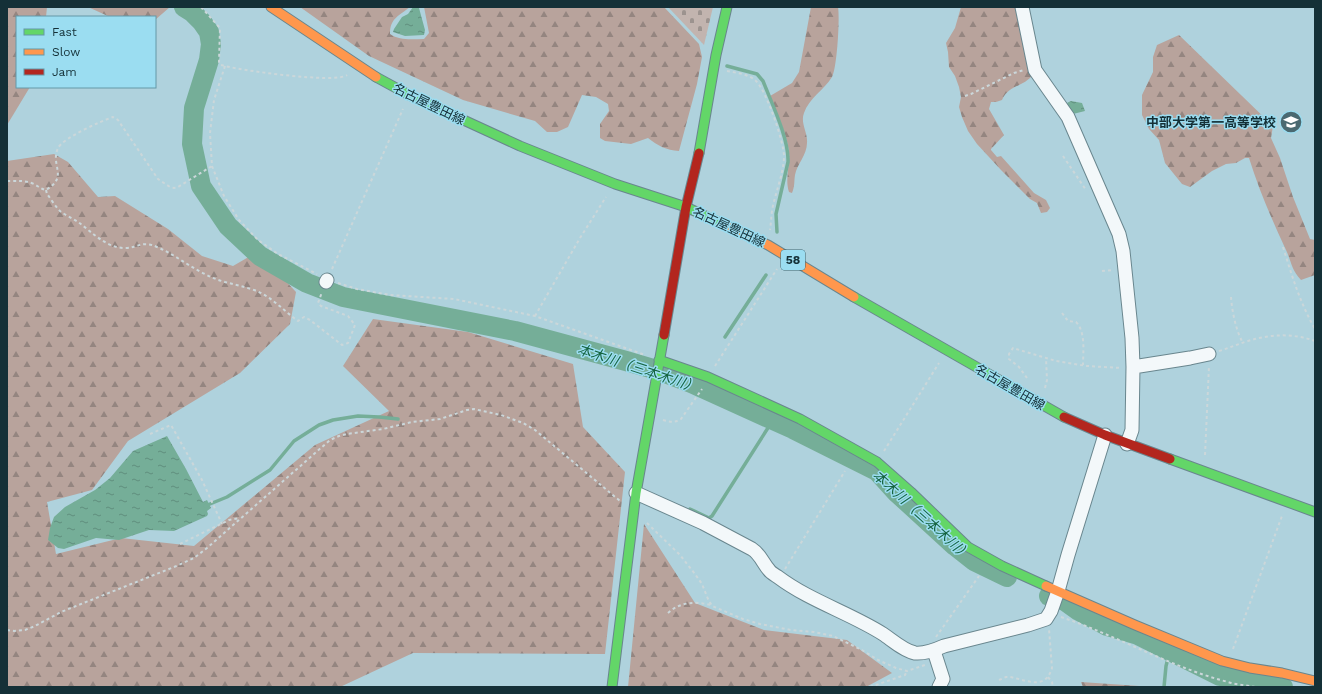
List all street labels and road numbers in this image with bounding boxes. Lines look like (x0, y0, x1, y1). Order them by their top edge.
street label: 名古屋豊田線 (391, 80, 467, 128)
street label: 名古屋豊田線 (690, 204, 768, 250)
road number: 58 (781, 250, 805, 270)
street label: 名古屋豊田線 (972, 361, 1048, 413)

